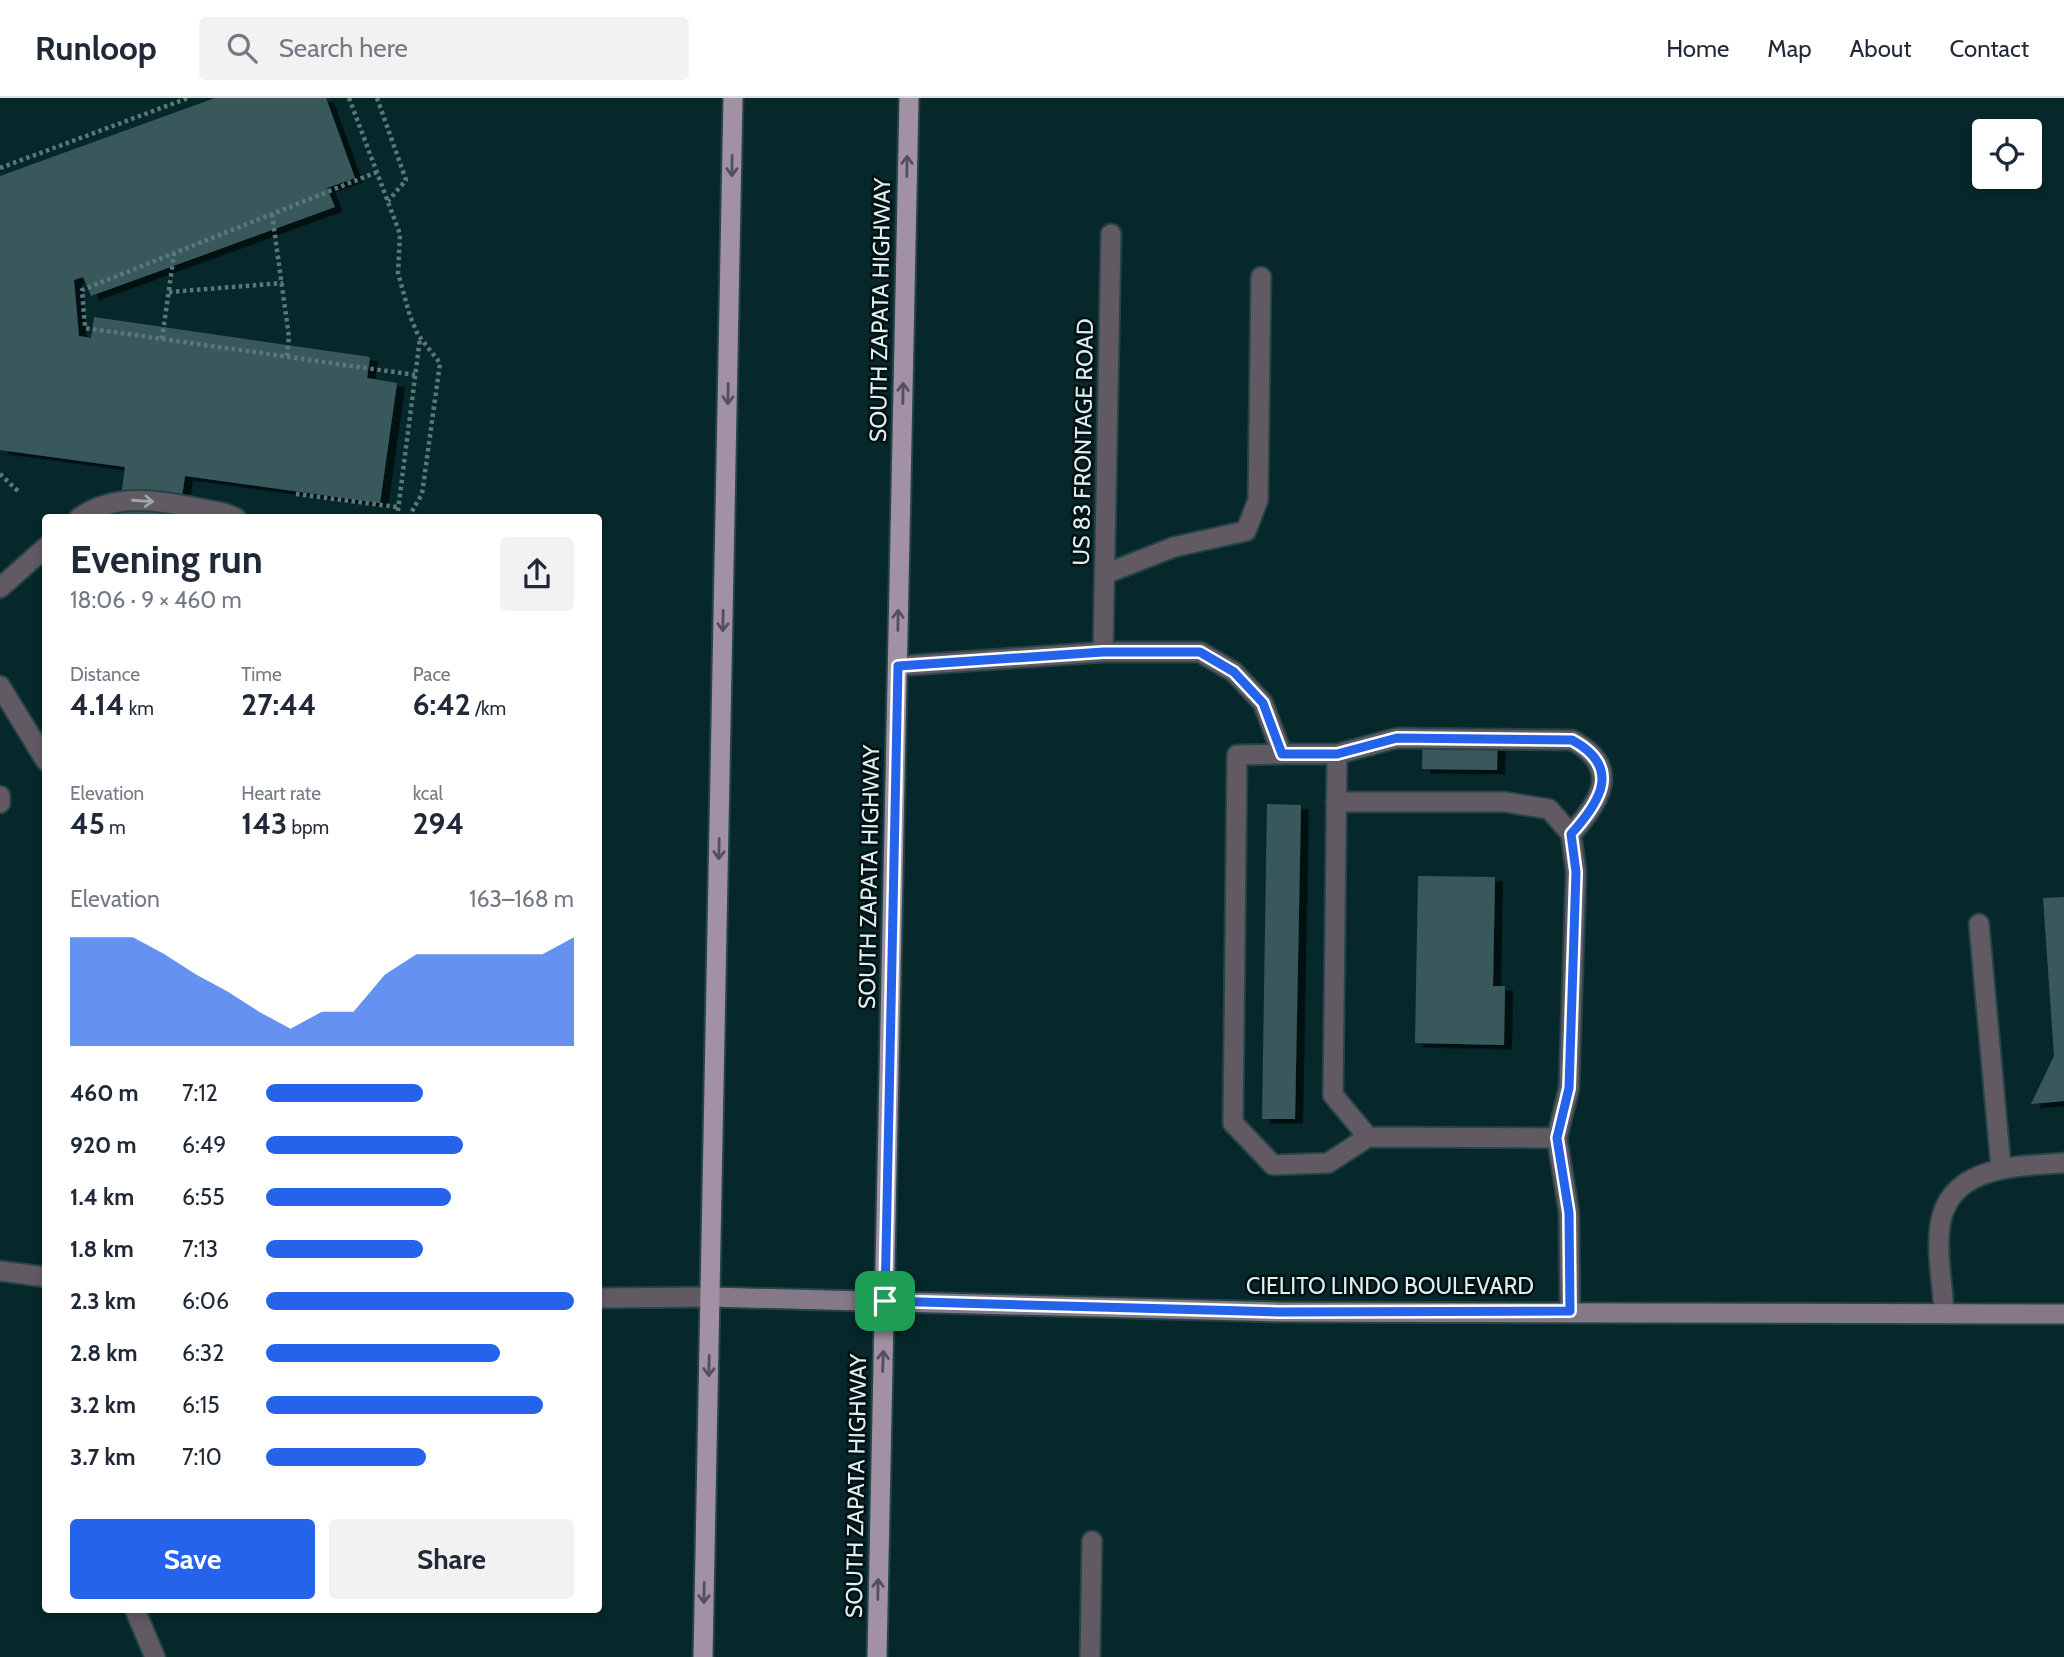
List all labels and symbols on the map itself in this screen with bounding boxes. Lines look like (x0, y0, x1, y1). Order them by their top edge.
one-way arrow (725, 154, 739, 177)
one-way arrow (901, 154, 914, 177)
street label: SOUTH ZAPATA HIGHWAY (864, 177, 896, 442)
street label: US 83 FRONTAGE ROAD (1067, 318, 1099, 566)
one-way arrow (721, 382, 735, 405)
one-way arrow (896, 382, 910, 405)
one-way arrow (131, 495, 154, 508)
one-way arrow (717, 609, 730, 632)
one-way arrow (892, 609, 905, 632)
street label: SOUTH ZAPATA HIGHWAY (853, 744, 885, 1009)
one-way arrow (712, 837, 726, 860)
pin (855, 1271, 915, 1331)
street label: CIELITO LINDO BOULEVARD (1246, 1272, 1534, 1300)
one-way arrow (876, 1350, 889, 1373)
street label: SOUTH ZAPATA HIGHWAY (840, 1353, 872, 1618)
one-way arrow (702, 1354, 716, 1377)
one-way arrow (871, 1578, 885, 1601)
one-way arrow (697, 1581, 711, 1604)

